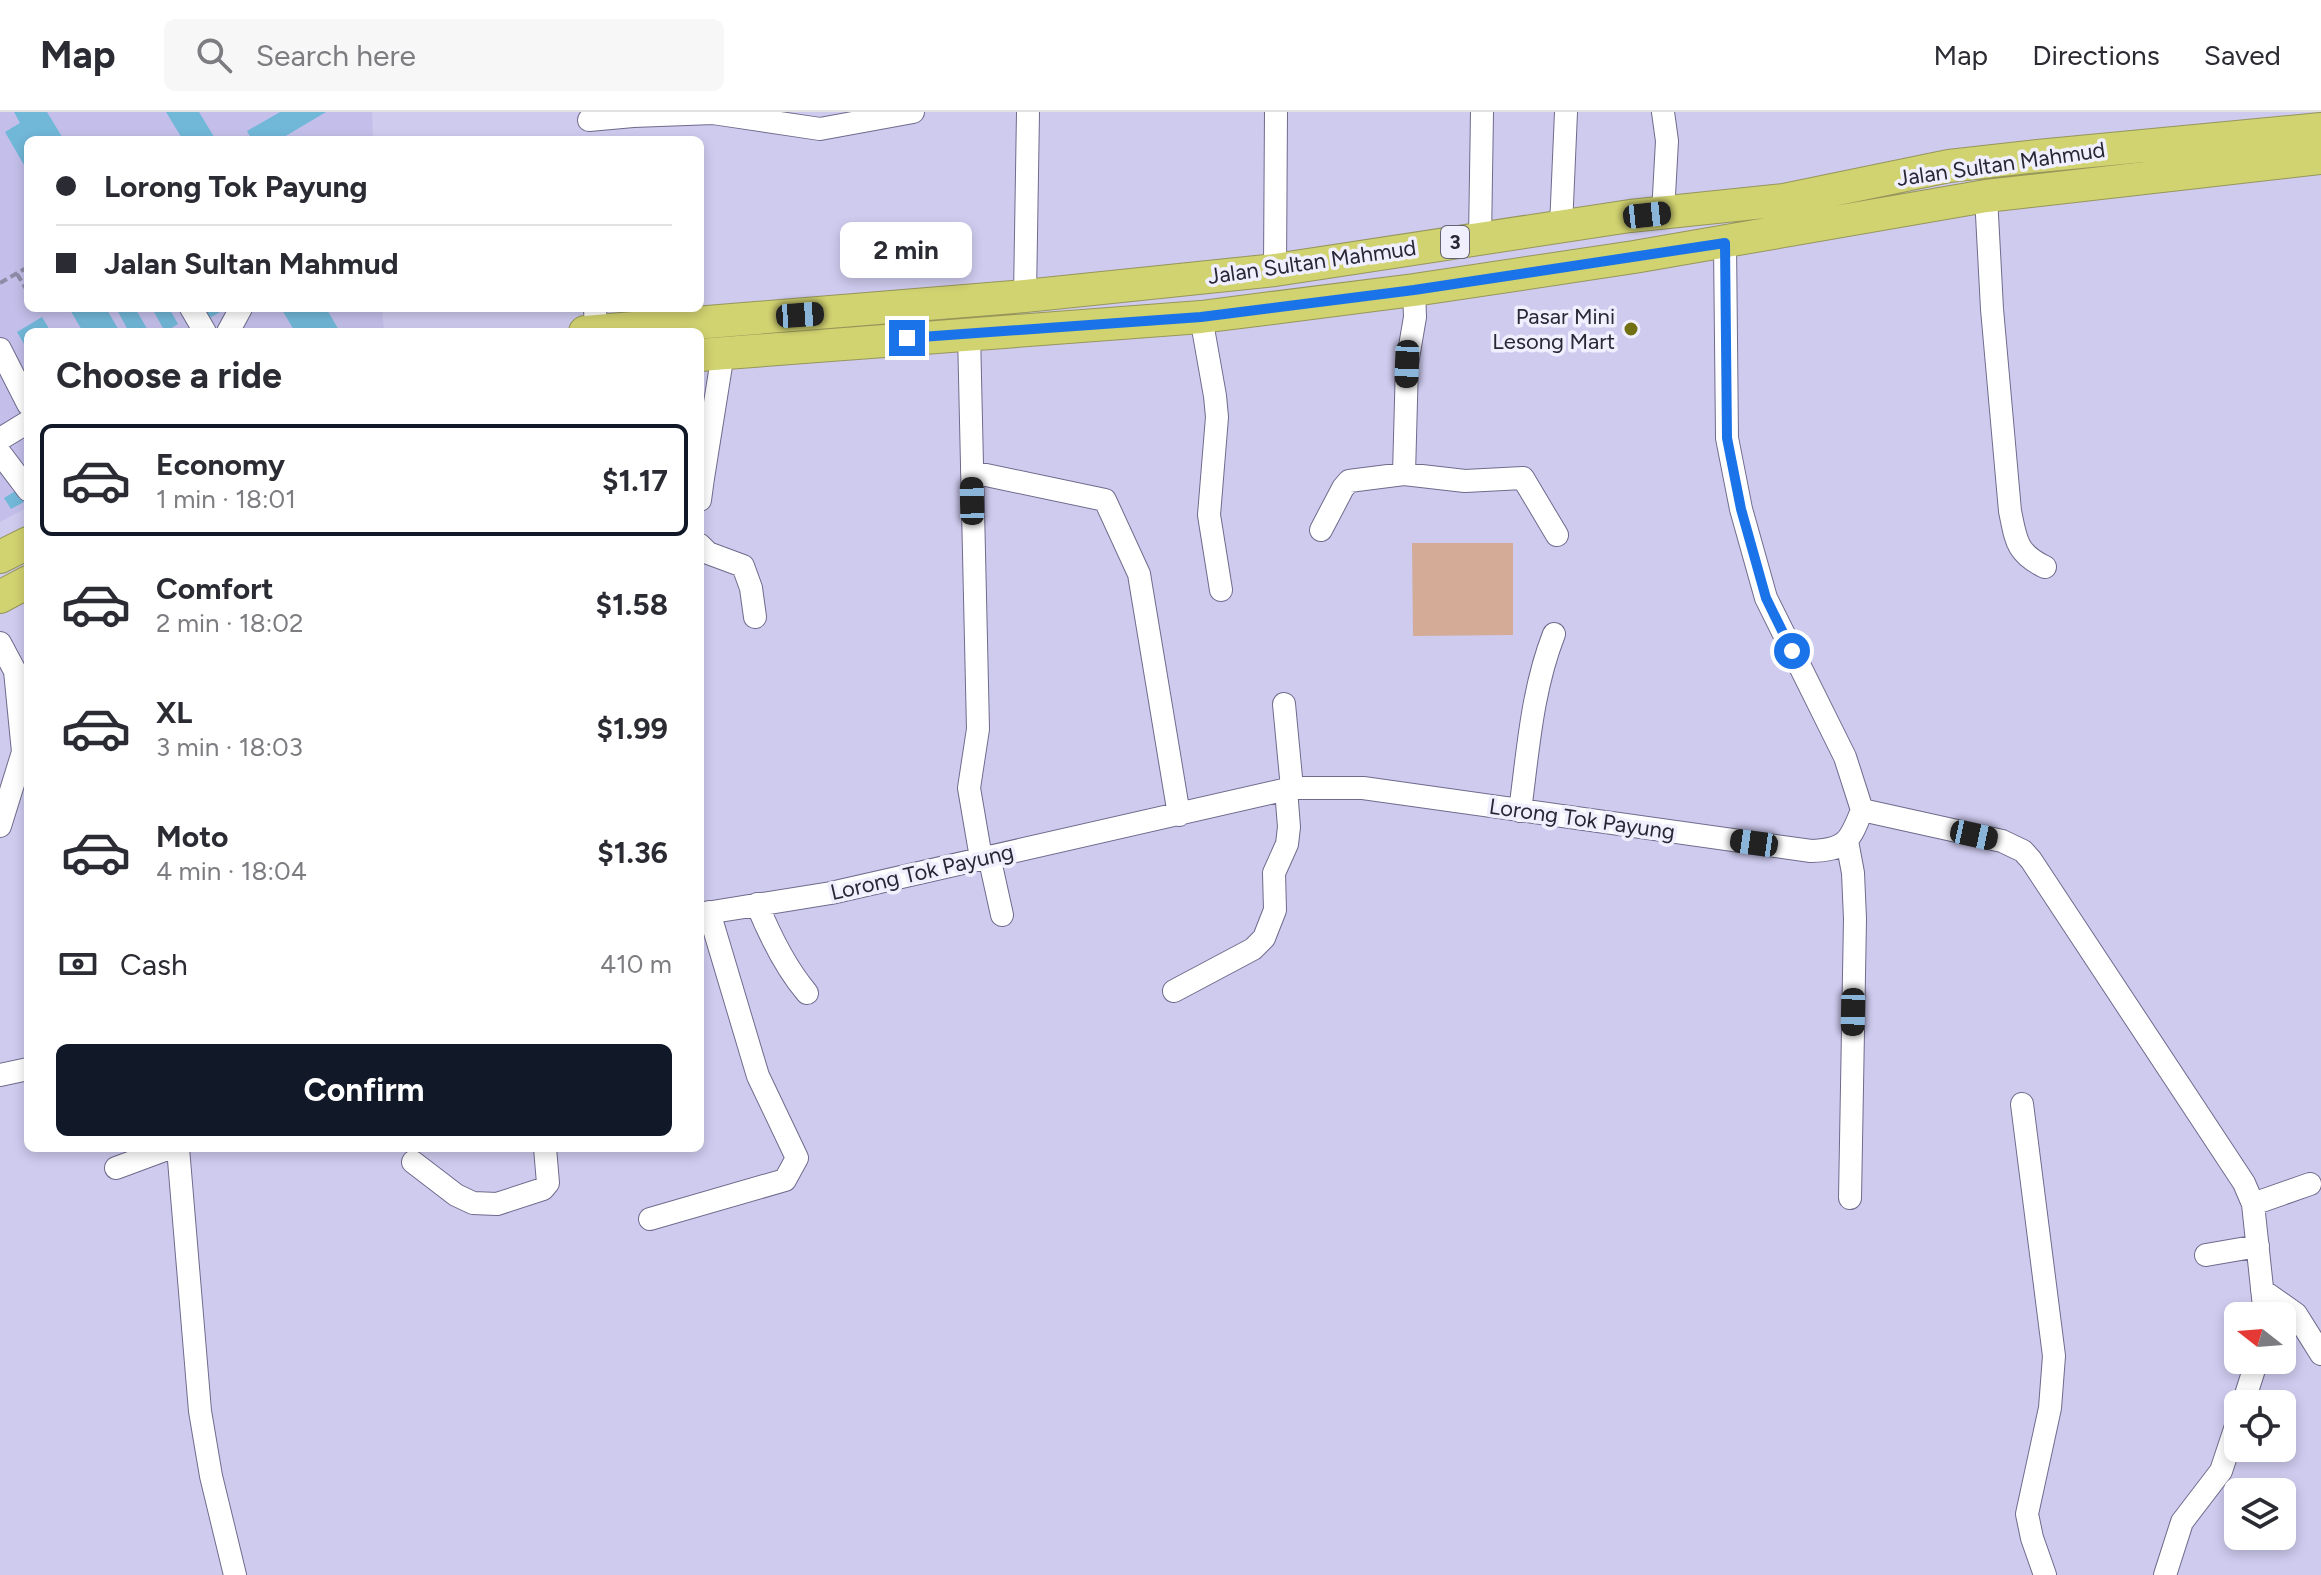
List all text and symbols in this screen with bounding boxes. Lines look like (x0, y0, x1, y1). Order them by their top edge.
search box (164, 19, 724, 91)
text: Map (40, 32, 116, 78)
icon: search (192, 33, 236, 77)
text: Search here (256, 37, 416, 74)
text: Map (1934, 38, 1988, 72)
text: Directions (2032, 38, 2160, 72)
text: Saved (2204, 38, 2281, 72)
street label: Jalan Sultan Mahmud (1895, 136, 2107, 192)
text: Lorong Tok Payung (104, 168, 368, 205)
car (1622, 201, 1672, 229)
callout: 2 min (841, 222, 973, 278)
road number: 3 (1441, 226, 1469, 258)
text: 2 min (873, 234, 939, 266)
street label: Jalan Sultan Mahmud (1206, 234, 1418, 290)
text: Jalan Sultan Mahmud (104, 245, 399, 282)
car (775, 301, 825, 329)
place label: Pasar Mini Lesong Mart (1492, 303, 1615, 355)
route end (889, 320, 925, 356)
marker: Pasar Mini Lesong Mart (1622, 320, 1640, 338)
car (1394, 340, 1420, 388)
text: Choose a ride (56, 354, 282, 397)
icon: car (60, 444, 132, 516)
text: Economy (156, 446, 285, 483)
text: $1.17 (602, 462, 668, 499)
car (960, 477, 984, 525)
text: 1 min · 18:01 (156, 483, 296, 515)
icon: car (60, 568, 132, 640)
text: Comfort (156, 570, 274, 607)
text: $1.58 (595, 586, 668, 623)
text: 2 min · 18:02 (156, 607, 304, 639)
route start (1774, 633, 1810, 669)
icon: car (60, 692, 132, 764)
text: XL (156, 694, 192, 731)
text: $1.99 (596, 710, 668, 747)
text: 3 min · 18:03 (156, 731, 303, 763)
street label: Lorong Tok Payung (1487, 793, 1677, 845)
icon: car (60, 816, 132, 888)
text: Moto (156, 818, 228, 855)
car (1948, 818, 2000, 852)
car (1729, 828, 1779, 858)
text: $1.36 (597, 834, 668, 871)
street label: Lorong Tok Payung (828, 838, 1016, 906)
text: 4 min · 18:04 (156, 855, 307, 887)
icon: cash (56, 942, 100, 986)
text: Cash (120, 946, 188, 983)
text: 410 m (600, 948, 672, 980)
car (1841, 988, 1865, 1036)
button: Confirm (56, 1044, 672, 1136)
north arrow (2224, 1302, 2296, 1374)
map controls (2224, 1302, 2296, 1550)
button: locate (2224, 1390, 2296, 1462)
button: layers (2224, 1478, 2296, 1550)

